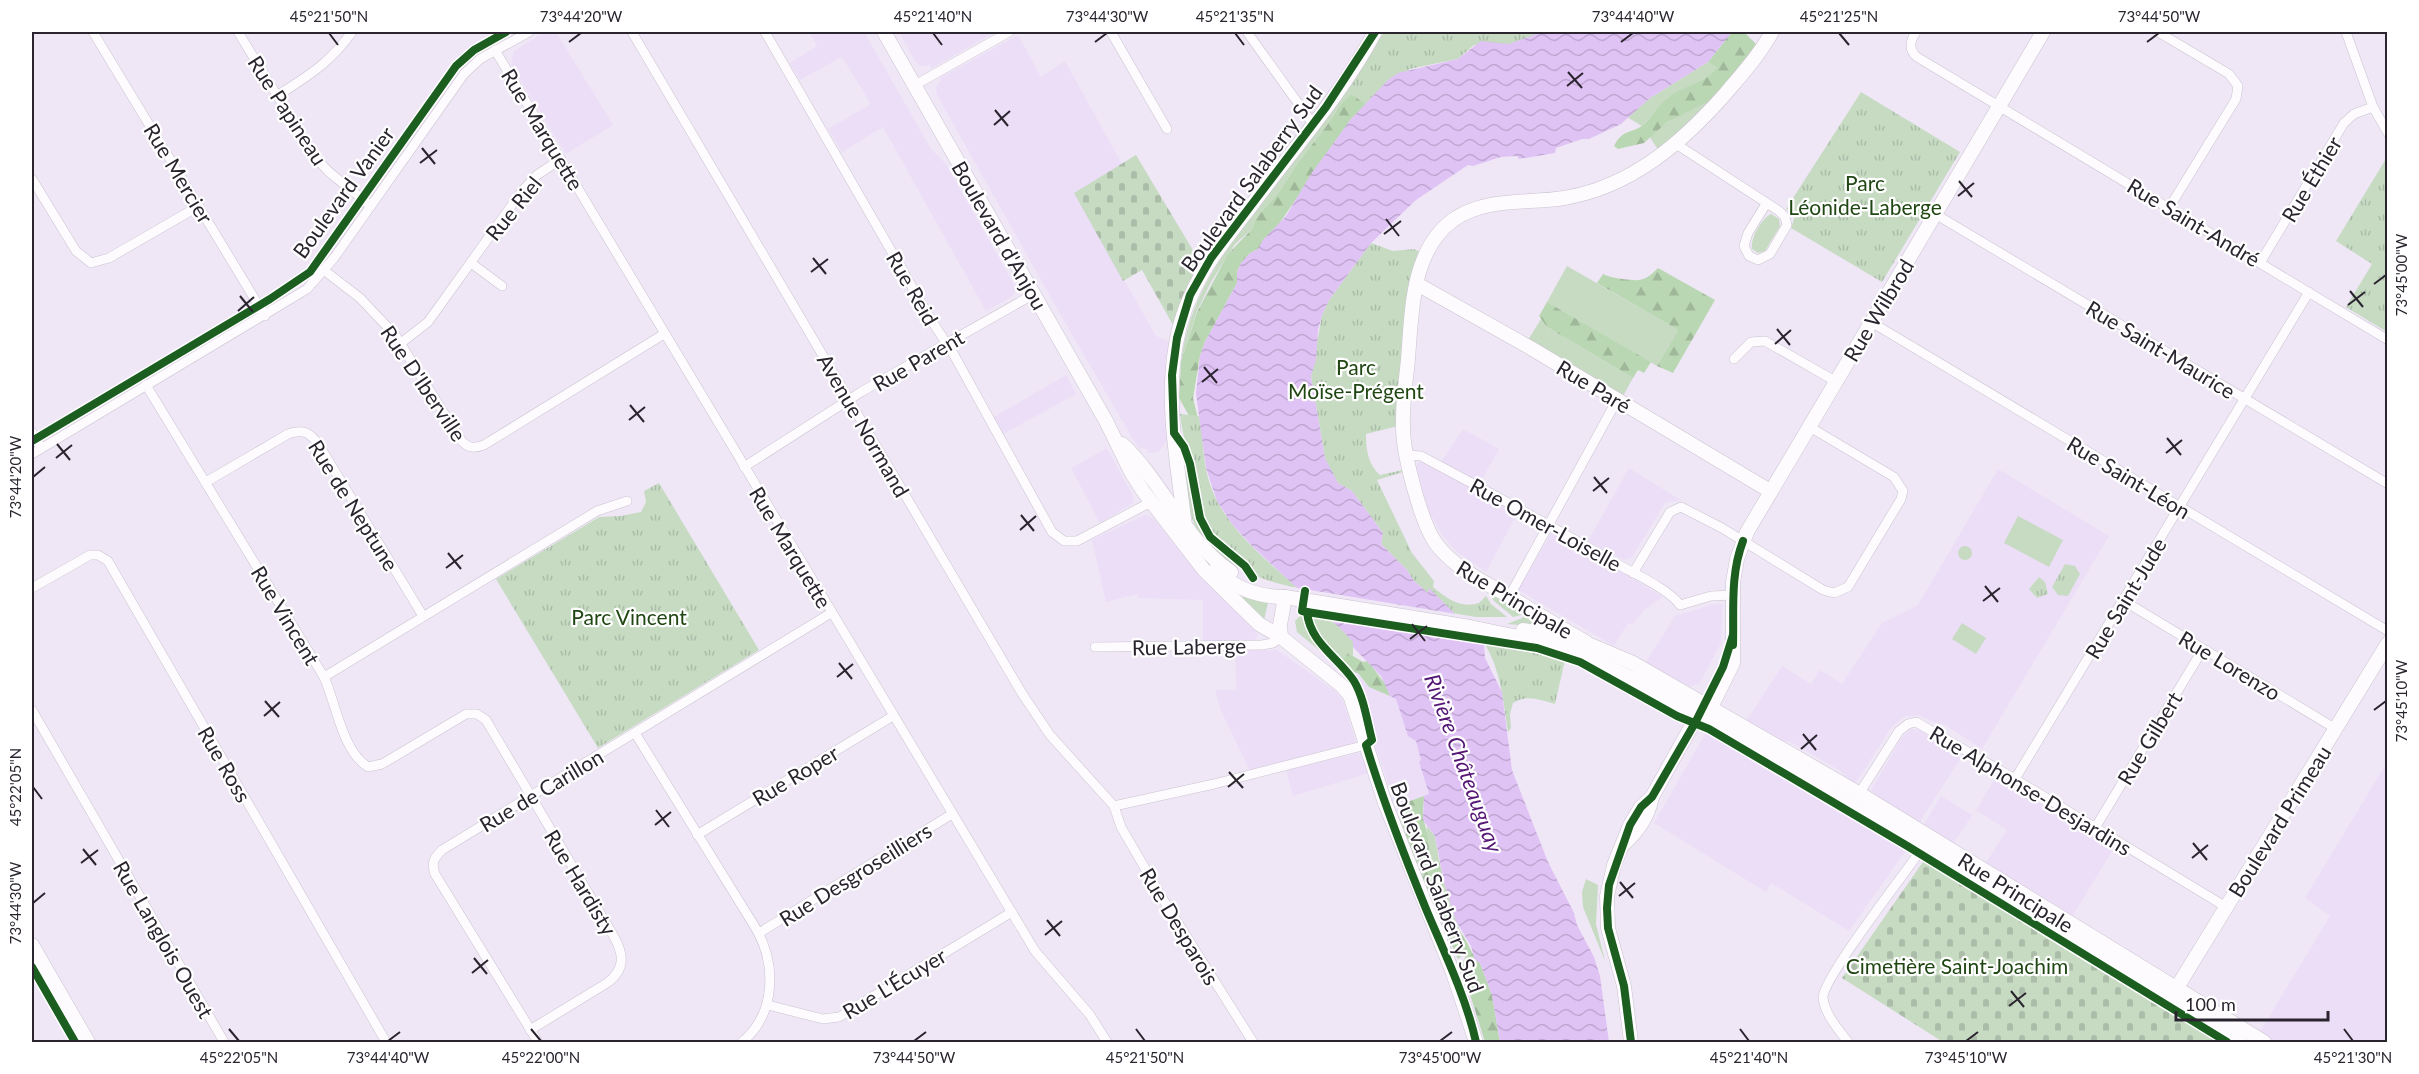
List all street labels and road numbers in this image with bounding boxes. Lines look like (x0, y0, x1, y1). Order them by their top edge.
street label: Rue Papineau (243, 51, 333, 169)
street label: Rue Marquette (497, 64, 589, 194)
street label: Boulevard Salaberry Sud (1175, 80, 1327, 276)
street label: Rue Mercier (139, 118, 219, 228)
street label: Boulevard Vanier (287, 121, 399, 262)
street label: Rue Éthier (2276, 131, 2347, 226)
street label: Boulevard d'Anjou (947, 156, 1053, 314)
street label: Rue Riel (480, 171, 546, 245)
street label: Rue Saint-André (2123, 173, 2265, 271)
street label: Rue Reid (882, 247, 944, 329)
street label: Rue Wilbrod (1838, 254, 1918, 366)
street label: Rue Saint-Maurice (2082, 295, 2240, 403)
street label: Rue D'Iberville (376, 320, 472, 446)
street label: Rue Parent (868, 324, 968, 396)
street label: Avenue Normand (813, 349, 915, 501)
street label: Rue Paré (1552, 354, 1636, 418)
street label: Rue Saint-Léon (2063, 430, 2195, 524)
street label: Rue de Neptune (304, 435, 404, 575)
street label: Rue Omer-Loiselle (1466, 472, 1626, 576)
street label: Rue Marquette (745, 482, 837, 612)
street label: Rue Saint-Jude (2079, 533, 2171, 663)
street label: Rue Principale (1452, 555, 1578, 643)
street label: Rue Vincent (247, 561, 326, 669)
street label: Rue Lorenzo (2175, 625, 2285, 705)
street label: Rue Laberge (1132, 633, 1246, 659)
street label: Rue Gilbert (2111, 687, 2187, 789)
street label: Rue Alphonse-Desjardins (1926, 720, 2136, 860)
street label: Rue Ross (193, 722, 257, 806)
street label: Rue Roper (748, 739, 843, 810)
street label: Boulevard Primeau (2222, 741, 2336, 901)
street label: Rue de Carillon (475, 743, 607, 837)
street label: Boulevard Salaberry Sud (1386, 778, 1490, 996)
street label: Rue Desgroseilliers (774, 817, 936, 931)
street label: Rue Hardisty (540, 825, 622, 939)
street label: Rue Principale (1954, 847, 2078, 937)
street label: Rue Langlois Ouest (109, 856, 219, 1022)
street label: Rue Desparois (1135, 863, 1225, 989)
street label: Rue L'Écuyer (838, 942, 951, 1024)

